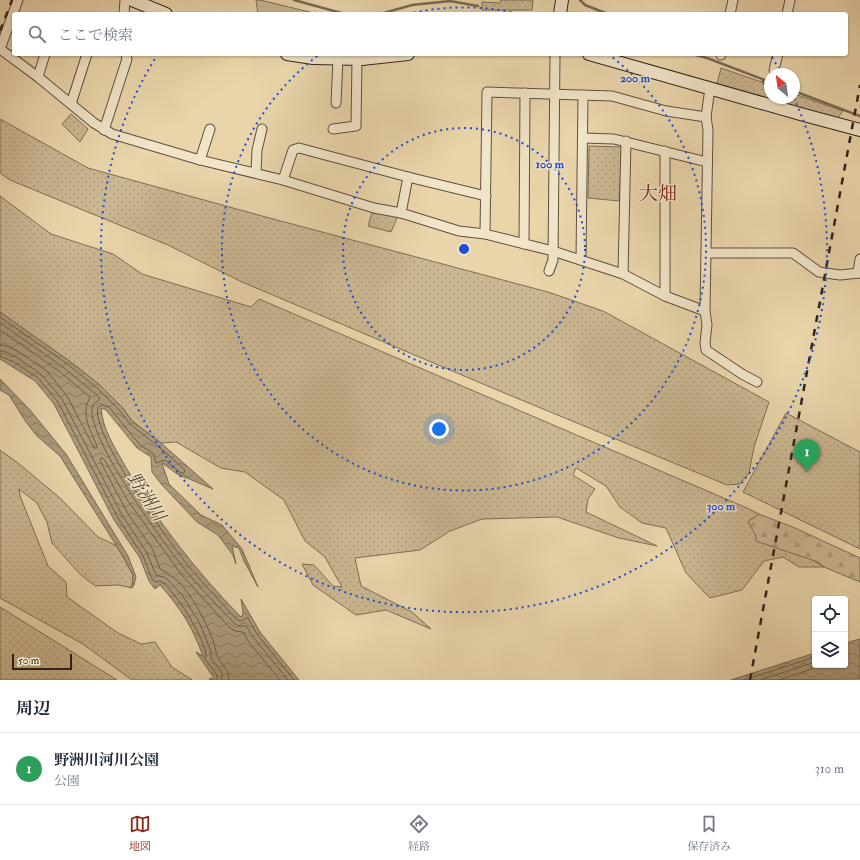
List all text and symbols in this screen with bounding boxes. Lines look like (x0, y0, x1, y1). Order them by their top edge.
search box (12, 12, 848, 56)
icon: search (26, 23, 48, 45)
text: ここで検索 (58, 26, 133, 45)
north arrow (764, 68, 800, 104)
text: 200 m (620, 71, 651, 86)
text: 100 m (536, 157, 565, 172)
district label: 大畑 (639, 182, 677, 206)
centre of rings (457, 242, 471, 256)
your location (429, 419, 449, 439)
pin: 1 (794, 439, 820, 472)
water label: 野洲川 (122, 468, 171, 528)
text: 300 m (707, 499, 736, 514)
map controls (812, 596, 848, 668)
button: locate (812, 596, 848, 632)
button: layers (812, 632, 848, 668)
scale bar (12, 652, 72, 671)
text: 50 m (18, 654, 39, 667)
text: 周辺 (16, 698, 50, 719)
text: 野洲川河川公園 (54, 751, 159, 770)
text: 1 (27, 761, 31, 777)
text: 310 m (815, 761, 844, 777)
text: 公園 (54, 773, 80, 789)
tab: 地図 (129, 813, 151, 853)
tab: 経路 (408, 813, 430, 853)
tab: 保存済み (687, 813, 731, 853)

